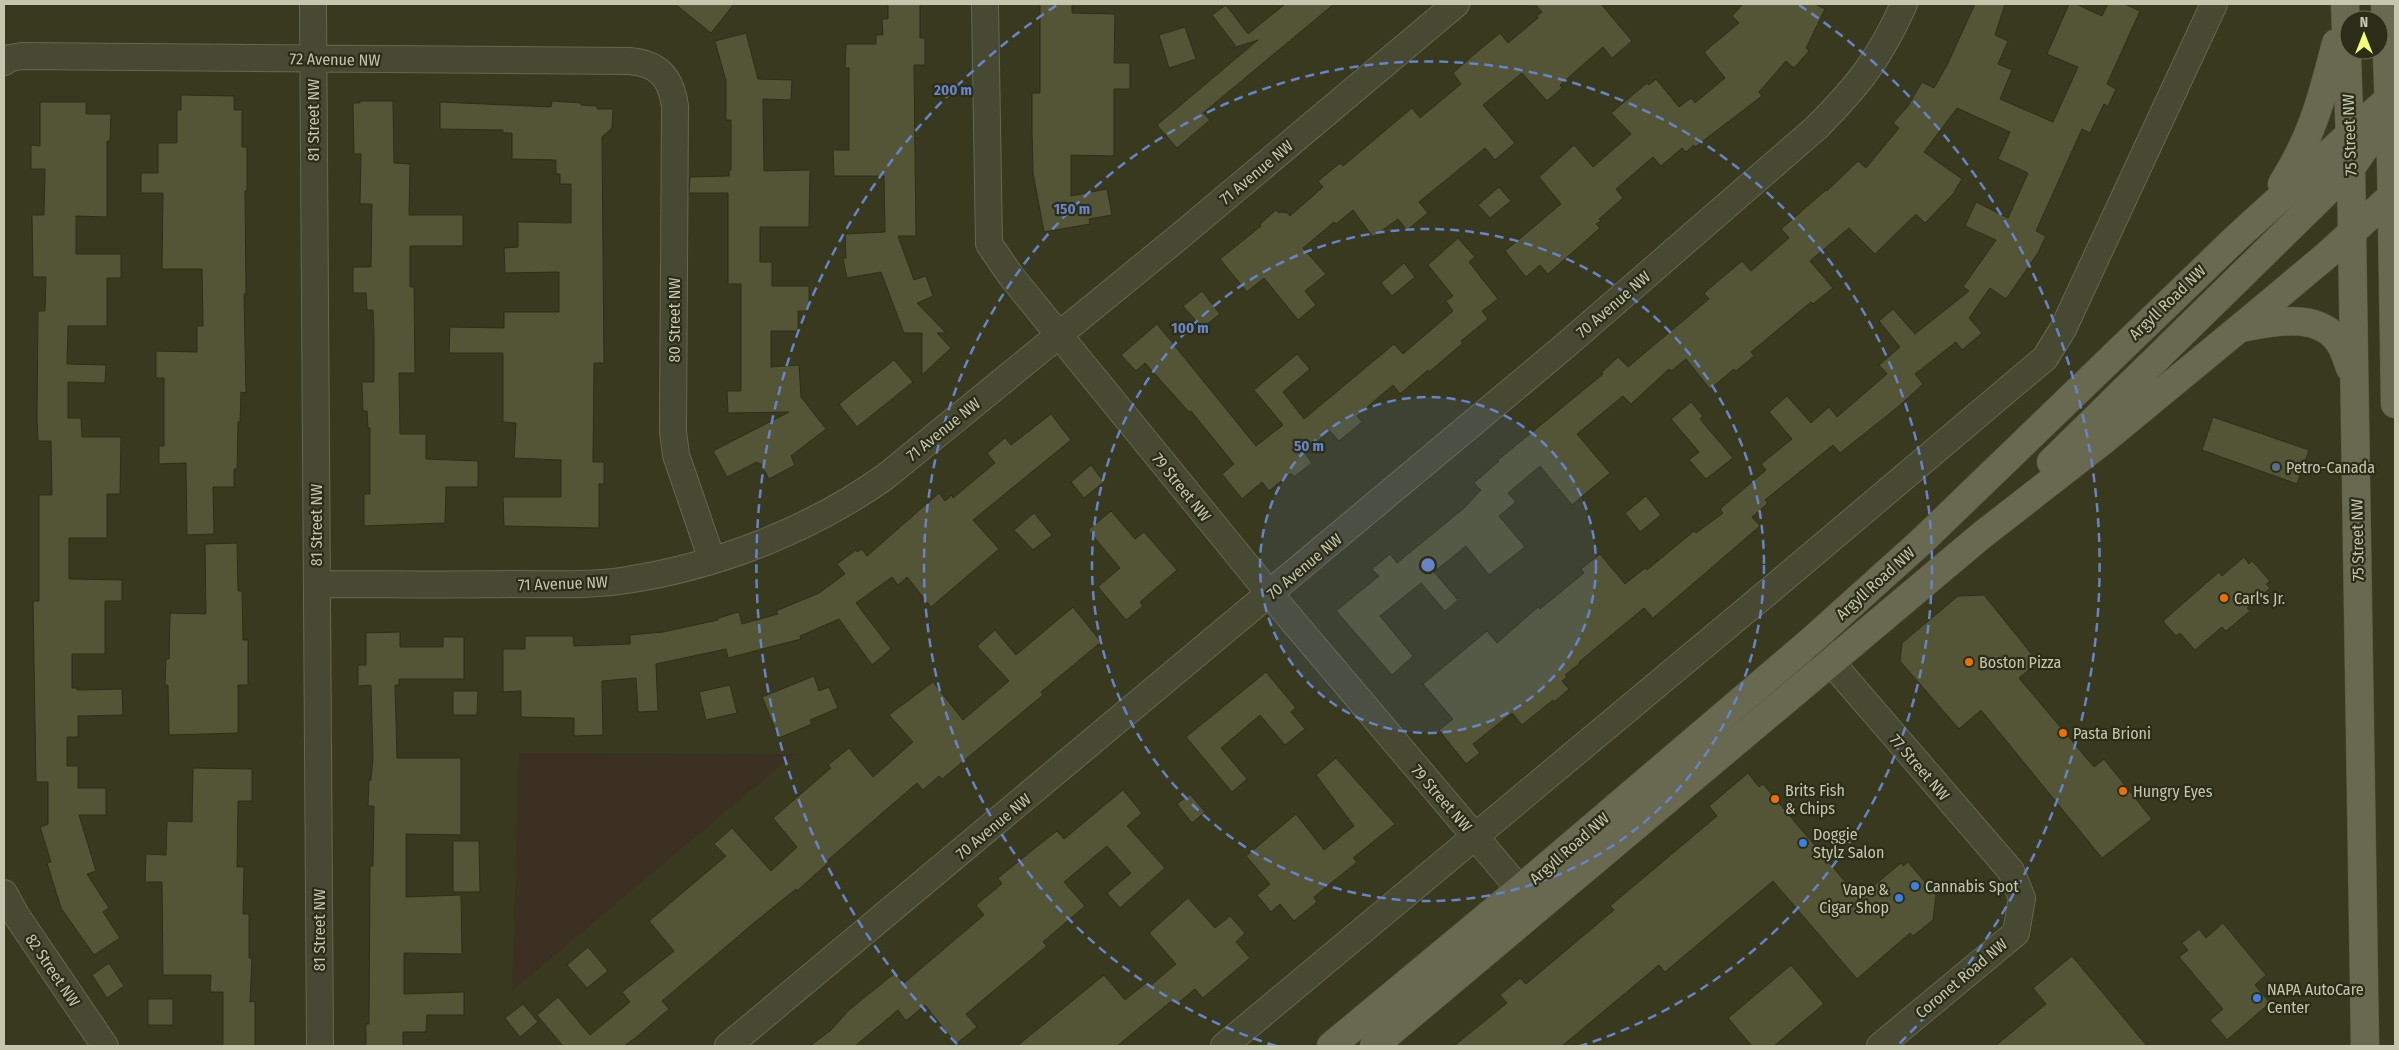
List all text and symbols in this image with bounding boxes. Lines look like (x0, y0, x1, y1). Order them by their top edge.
north arrow (2339, 10, 2389, 60)
text: N (2360, 14, 2368, 31)
street label: 72 Avenue NW (290, 49, 380, 70)
street label: 81 Street NW (304, 79, 323, 161)
text: 200 m (933, 81, 972, 99)
street label: 75 Street NW (2339, 94, 2360, 176)
street label: 71 Avenue NW (1216, 136, 1297, 209)
text: 150 m (1054, 200, 1090, 218)
street label: Argyll Road NW (2125, 261, 2210, 344)
street label: 70 Avenue NW (1572, 267, 1654, 342)
street label: 80 Street NW (665, 278, 684, 362)
text: 100 m (1171, 319, 1209, 337)
street label: 71 Avenue NW (902, 394, 984, 465)
text: 50 m (1294, 437, 1324, 455)
street label: 79 Street NW (1148, 449, 1215, 525)
place label: Petro-Canada (2286, 458, 2375, 477)
marker: Petro-Canada (2270, 461, 2282, 473)
street label: 81 Street NW (307, 484, 326, 566)
street label: 75 Street NW (2347, 499, 2368, 581)
street label: 70 Avenue NW (1263, 530, 1346, 603)
street label: Argyll Road NW (1832, 543, 1919, 624)
centre of rings (1419, 556, 1437, 574)
street label: 71 Avenue NW (518, 572, 608, 595)
place label: Carl's Jr. (2234, 589, 2285, 608)
marker: Carl's Jr. (2218, 592, 2230, 604)
place label: Boston Pizza (1979, 653, 2061, 672)
marker: Boston Pizza (1963, 656, 1975, 668)
place label: Pasta Brioni (2073, 724, 2151, 743)
marker: Pasta Brioni (2057, 727, 2069, 739)
street label: 77 Street NW (1886, 730, 1954, 804)
street label: 79 Street NW (1407, 761, 1476, 836)
place label: Brits Fish & Chips (1785, 781, 1845, 818)
place label: Hungry Eyes (2133, 782, 2213, 801)
marker: Hungry Eyes (2117, 785, 2129, 797)
street label: 70 Avenue NW (952, 790, 1035, 863)
marker: Brits Fish & Chips (1769, 793, 1781, 805)
street label: Argyll Road NW (1526, 809, 1613, 888)
place label: Doggie Stylz Salon (1813, 825, 1884, 862)
marker: Doggie Stylz Salon (1797, 837, 1809, 849)
place label: Cannabis Spot (1925, 877, 2020, 896)
place label: Vape & Cigar Shop (1819, 880, 1889, 917)
marker: Cannabis Spot (1909, 880, 1921, 892)
street label: 81 Street NW (310, 889, 329, 971)
marker: Vape & Cigar Shop (1893, 892, 1905, 904)
street label: 82 Street NW (21, 930, 84, 1010)
street label: Coronet Road NW (1912, 935, 2011, 1022)
place label: NAPA AutoCare Center (2267, 980, 2364, 1017)
marker: NAPA AutoCare Center (2251, 992, 2263, 1004)

